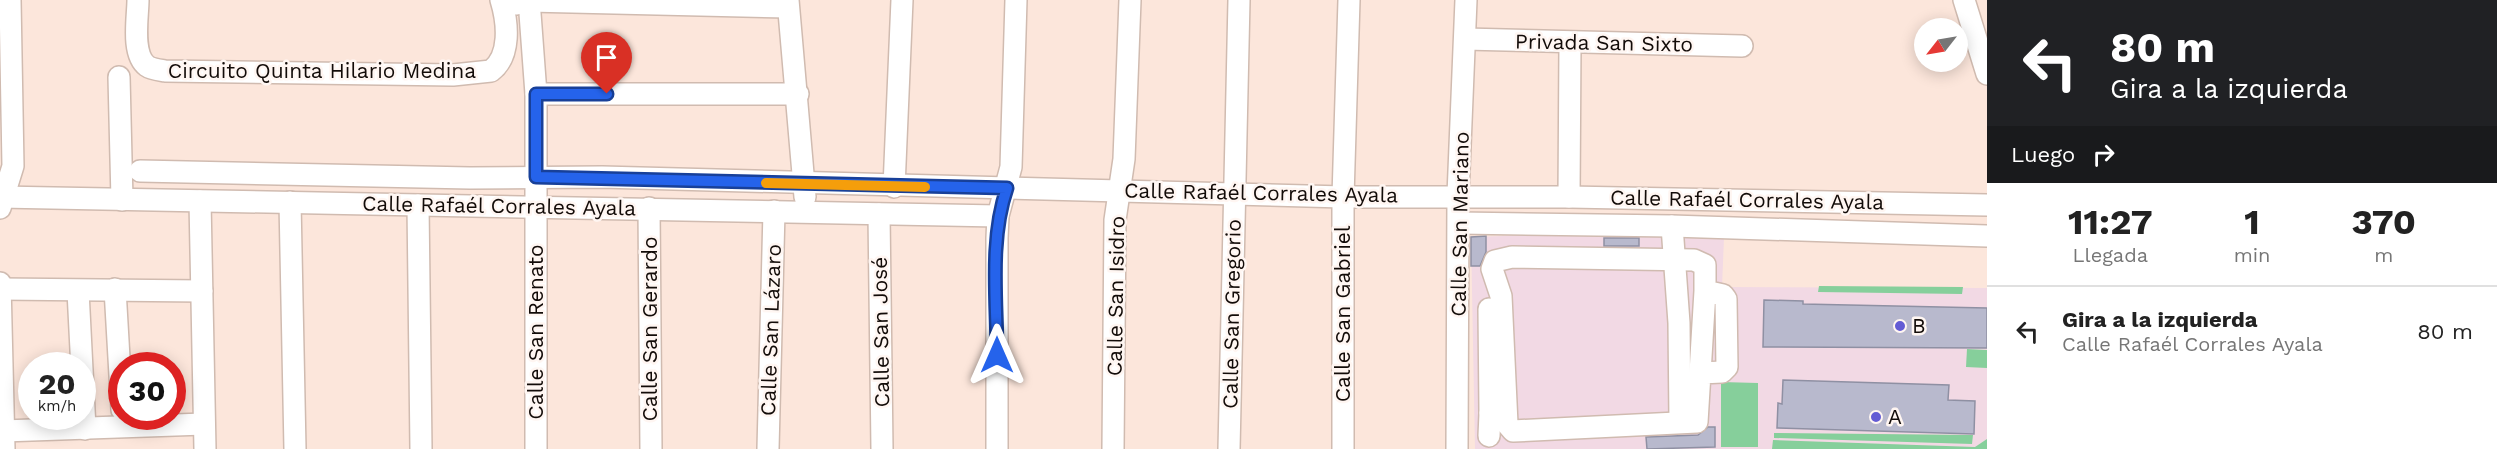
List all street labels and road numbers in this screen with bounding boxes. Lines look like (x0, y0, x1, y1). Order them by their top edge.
street label: Privada San Sixto (1515, 28, 1693, 57)
street label: Circuito Quinta Hilario Medina (168, 58, 476, 83)
street label: Calle San Mariano (1445, 131, 1474, 317)
street label: Calle Rafaél Corrales Ayala (1124, 178, 1398, 207)
street label: Calle Rafaél Corrales Ayala (1610, 185, 1884, 214)
street label: Calle Rafaél Corrales Ayala (362, 191, 636, 220)
street label: Calle San Isidro (1102, 216, 1129, 376)
street label: Calle San Gregorio (1217, 219, 1246, 409)
street label: Calle San Gabriel (1330, 225, 1355, 402)
street label: Calle San Gerardo (637, 236, 662, 422)
street label: Calle San Renato (523, 244, 548, 420)
street label: Calle San Lázaro (755, 244, 786, 416)
street label: Calle San José (867, 256, 894, 408)

